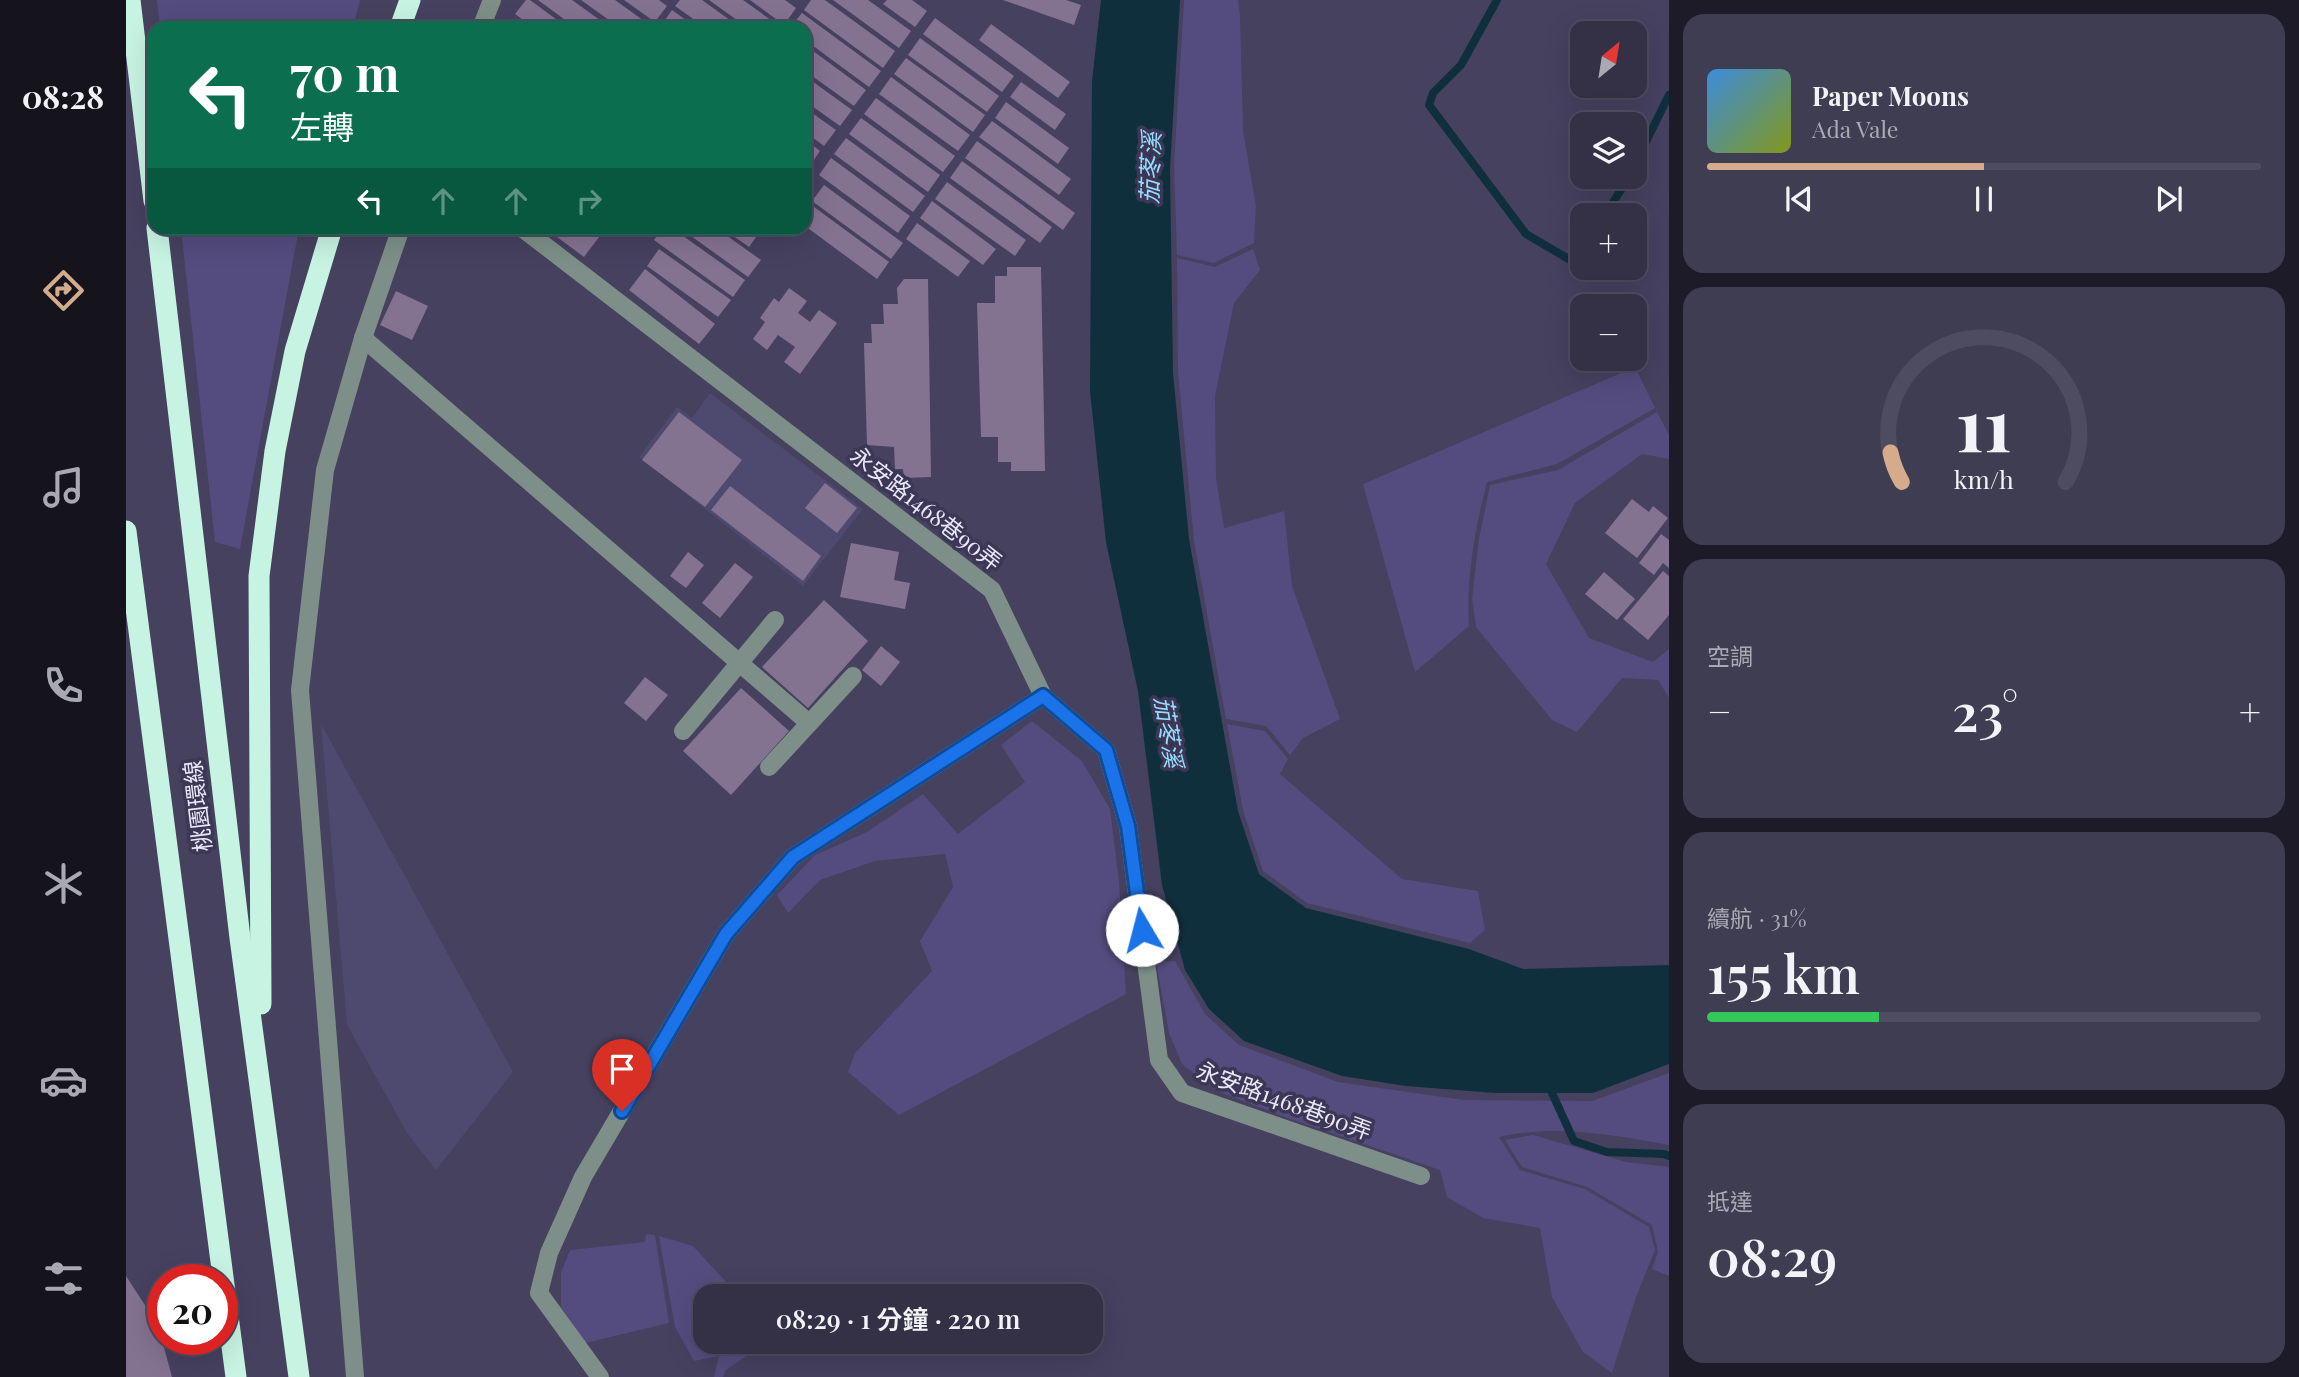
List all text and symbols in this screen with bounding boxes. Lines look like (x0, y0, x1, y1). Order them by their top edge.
north arrow (1570, 21, 1647, 98)
map controls (1570, 21, 1647, 371)
text: 70 m (290, 39, 400, 104)
icon: left (175, 49, 266, 140)
text: 08:28 (22, 74, 104, 117)
text: Paper Moons (1812, 78, 1969, 113)
text: 左轉 (290, 104, 354, 147)
button: layers (1570, 112, 1647, 189)
text: Ada Vale (1812, 113, 1899, 144)
water label: 茄苳溪 (1132, 128, 1166, 204)
icon: previous (1780, 180, 1818, 218)
icon: pause (1965, 180, 2003, 218)
icon: next (2150, 180, 2188, 218)
icon: left (351, 182, 389, 220)
icon: ahead (424, 182, 462, 220)
icon: ahead (497, 182, 535, 220)
icon: right (570, 182, 608, 220)
button: + (1570, 203, 1647, 280)
icon: directions (39, 266, 88, 315)
button: − (1570, 294, 1647, 371)
text: 11 (1956, 373, 2012, 470)
street label: 永安路1468巷90弄 (845, 439, 1009, 577)
text: km/h (1954, 462, 2014, 495)
icon: music (39, 463, 88, 512)
text: 空調 (1707, 640, 1753, 671)
icon: phone (39, 661, 88, 710)
text: 23° (1952, 676, 2018, 745)
text: − (1707, 685, 1732, 736)
text: + (2239, 685, 2261, 736)
water label: 茄苳溪 (1149, 694, 1192, 773)
street label: 桃園環線 (176, 759, 218, 854)
icon: climate (39, 859, 88, 908)
position arrow (1105, 893, 1179, 967)
text: 續航 · 31% (1707, 902, 1806, 933)
text: 155 km (1707, 938, 1860, 1007)
pin (592, 1039, 652, 1111)
icon: arrive (603, 1050, 641, 1088)
street label: 永安路1468巷90弄 (1193, 1054, 1376, 1146)
icon: car (39, 1056, 88, 1105)
text: 抵達 (1707, 1185, 1753, 1216)
text: 08:29 (1707, 1221, 1837, 1290)
icon: filters (39, 1254, 88, 1303)
speed limit sign: 20 (147, 1264, 238, 1355)
text: 08:29 · 1 分鐘 · 220 m (776, 1301, 1020, 1336)

